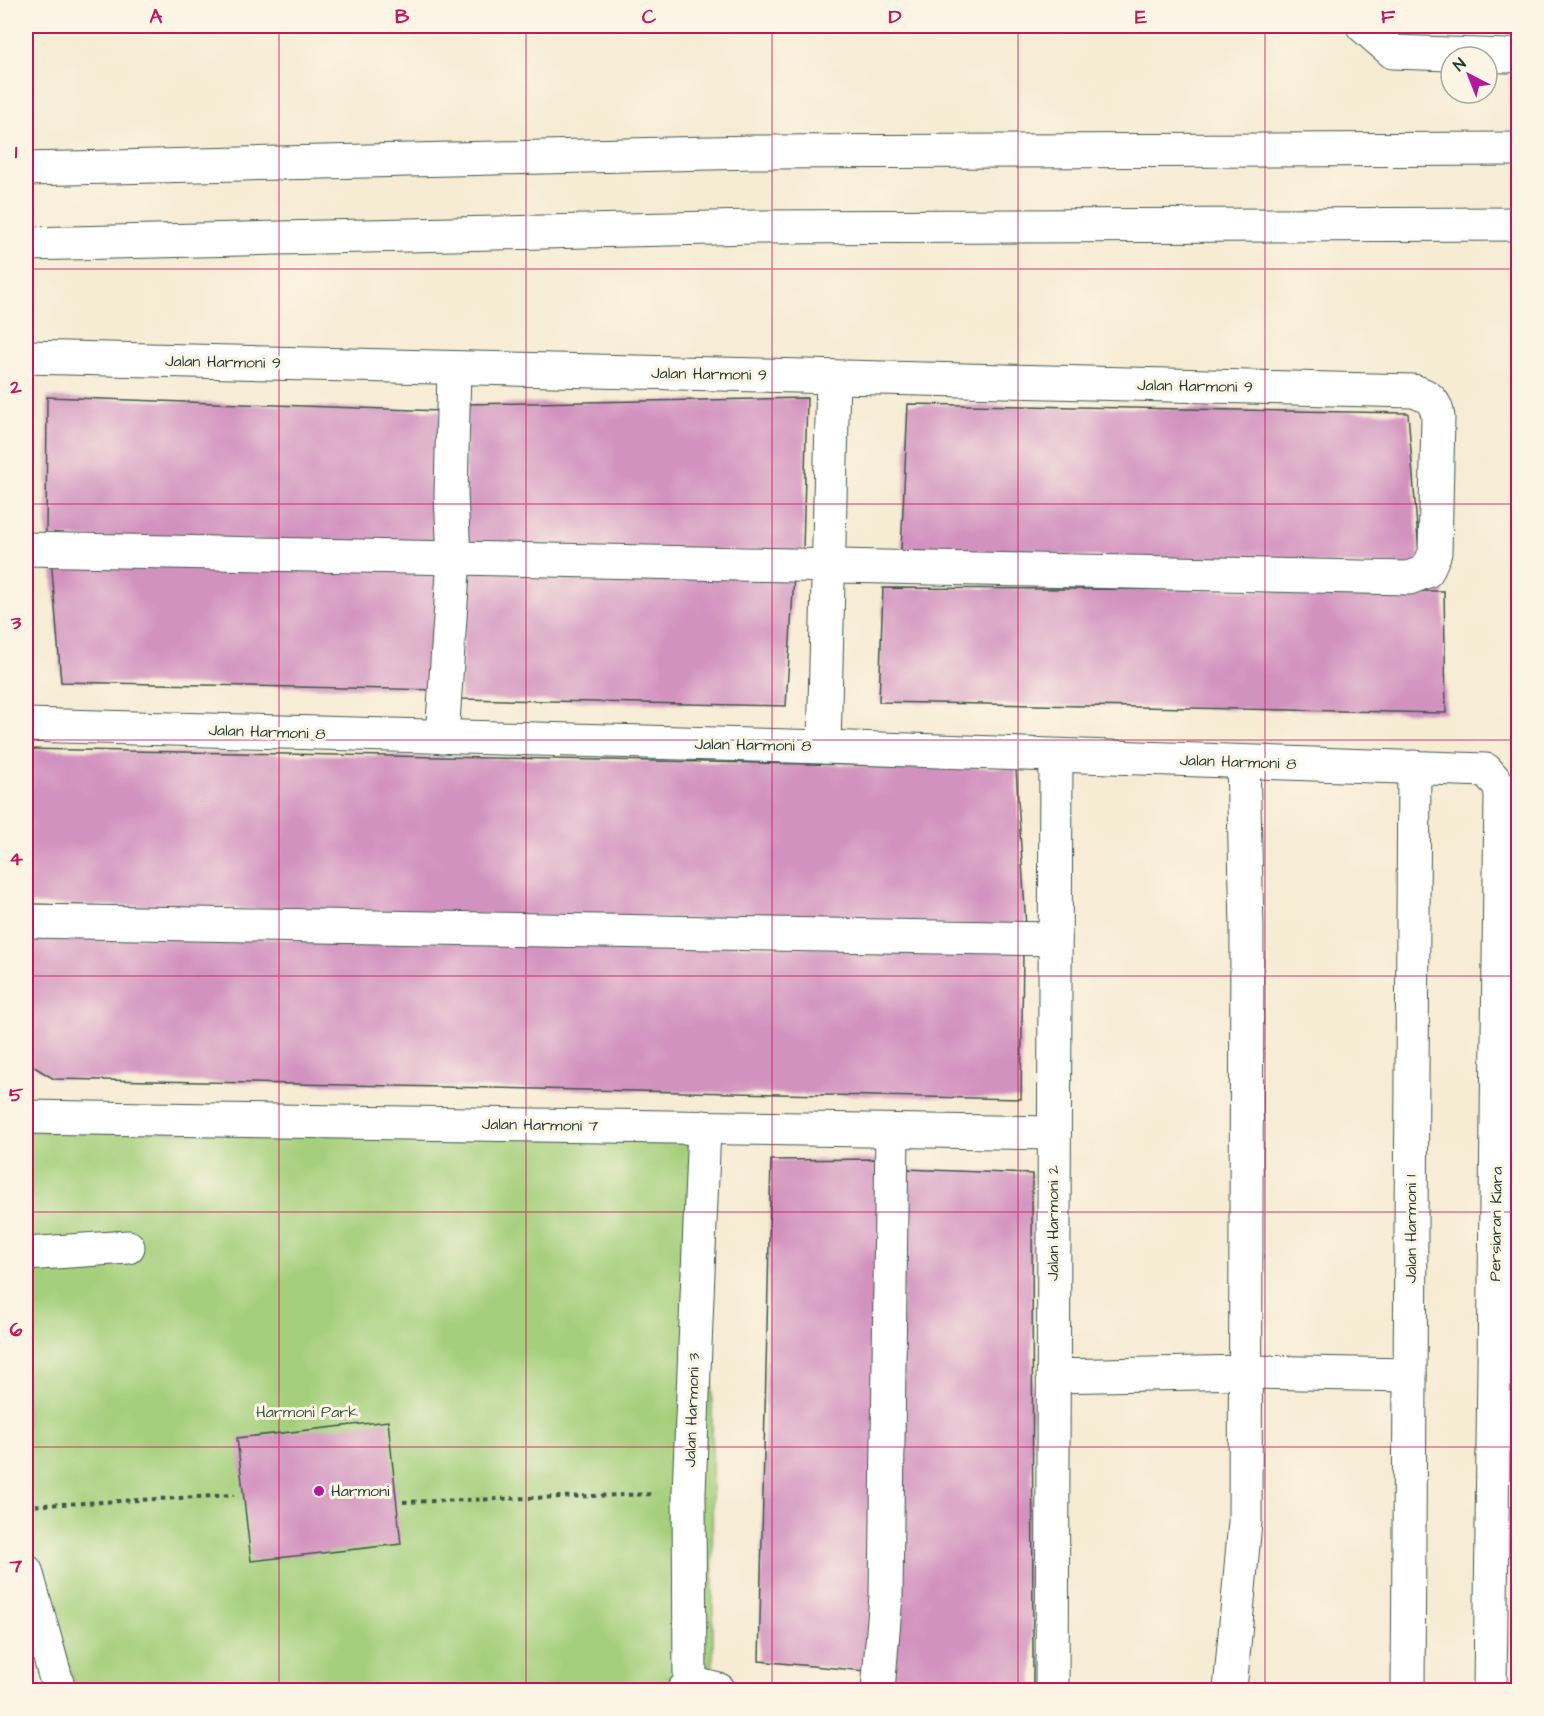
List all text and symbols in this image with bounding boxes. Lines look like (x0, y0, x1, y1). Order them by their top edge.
text: A (150, 3, 163, 31)
text: B (395, 3, 410, 31)
text: C (642, 3, 657, 31)
text: D (889, 3, 902, 31)
text: E (1135, 3, 1147, 31)
text: F (1381, 3, 1396, 31)
north arrow (1439, 45, 1499, 105)
text: N (1449, 53, 1471, 76)
text: 1 (15, 138, 18, 166)
street label: Jalan Harmoni 9 (165, 350, 281, 374)
street label: Jalan Harmoni 9 (651, 362, 767, 386)
text: 2 (9, 373, 22, 401)
street label: Jalan Harmoni 9 (1137, 374, 1253, 398)
text: 3 (10, 609, 22, 637)
street label: Jalan Harmoni 8 (208, 719, 326, 745)
street label: Jalan Harmoni 8 (694, 733, 812, 757)
street label: Jalan Harmoni 8 (1179, 749, 1297, 775)
text: 4 (9, 845, 23, 873)
text: 5 (9, 1081, 24, 1109)
street label: Jalan Harmoni 7 (482, 1113, 599, 1137)
street label: Jalan Harmoni 2 (1042, 1165, 1064, 1281)
street label: Persiaran Kiara (1484, 1166, 1508, 1282)
street label: Jalan Harmoni 1 (1400, 1175, 1422, 1283)
text: 6 (10, 1316, 23, 1344)
street label: Jalan Harmoni 3 (679, 1352, 705, 1468)
park label: Harmoni Park (256, 1401, 358, 1423)
place label: Harmoni (331, 1480, 390, 1502)
marker: Harmoni (312, 1484, 326, 1498)
text: 7 (9, 1552, 23, 1580)

